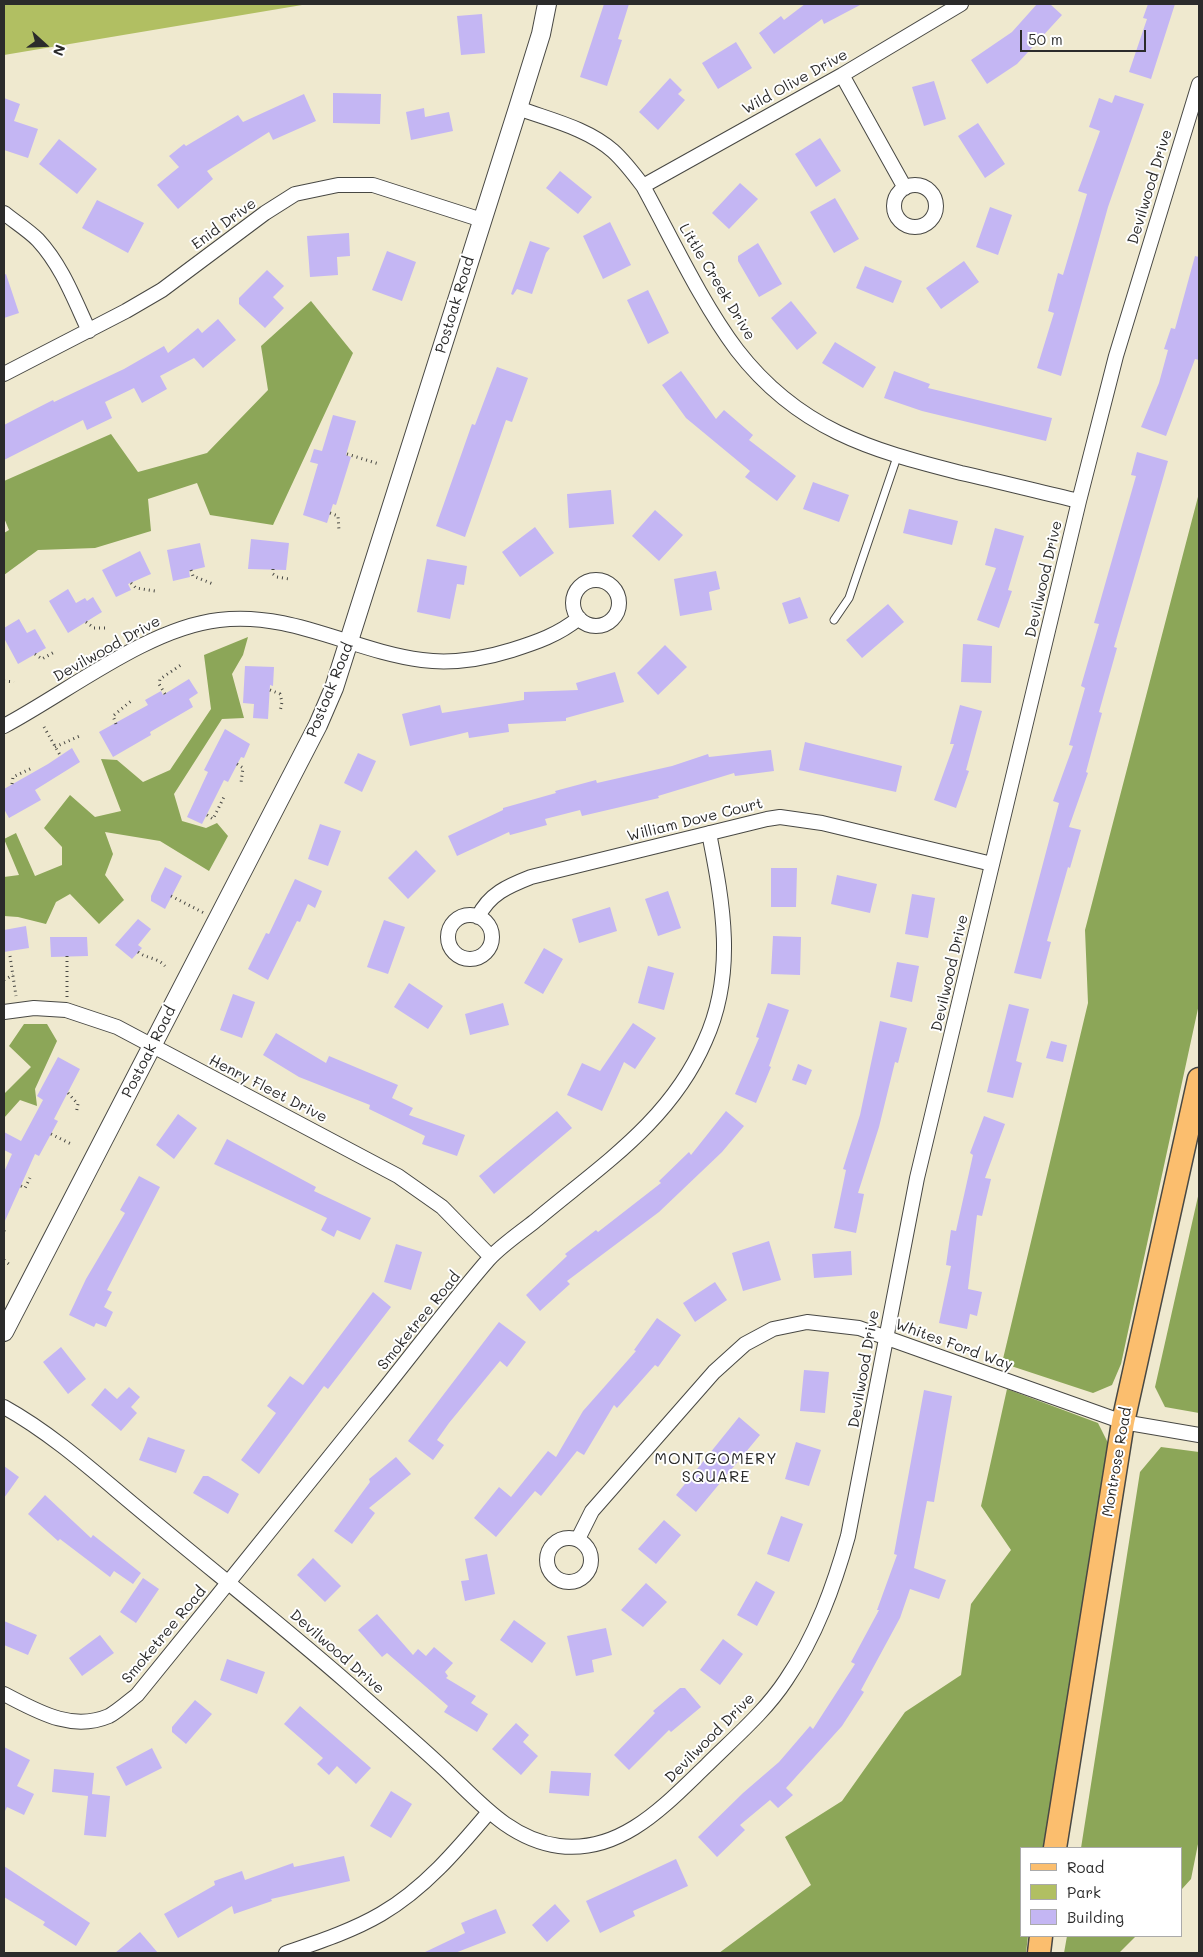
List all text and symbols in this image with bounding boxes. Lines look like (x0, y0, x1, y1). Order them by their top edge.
north arrow (20, 20, 70, 70)
scale bar (1023, 20, 1149, 52)
text: 50 m (1028, 29, 1063, 49)
text: N (49, 42, 70, 59)
street label: Wild Olive Drive (739, 46, 851, 118)
street label: Devilwood Drive (1124, 127, 1176, 247)
street label: Enid Drive (188, 195, 260, 253)
street label: Little Creek Drive (675, 220, 759, 344)
street label: Postoak Road (432, 254, 478, 356)
street label: Devilwood Drive (1022, 519, 1066, 639)
street label: Devilwood Drive (50, 612, 164, 686)
street label: Postoak Road (303, 640, 357, 740)
street label: William Dove Court (625, 794, 765, 846)
street label: Devilwood Drive (928, 913, 972, 1033)
street label: Postoak Road (118, 1003, 180, 1101)
street label: Henry Fleet Drive (206, 1051, 330, 1127)
street label: Smoketree Road (374, 1268, 464, 1374)
street label: Devilwood Drive (845, 1309, 883, 1429)
street label: Whites Ford Way (893, 1315, 1015, 1375)
street label: Montrose Road (1099, 1406, 1135, 1518)
district label: MONTGOMERY SQUARE (653, 1449, 779, 1487)
street label: Smoketree Road (118, 1583, 210, 1687)
street label: Devilwood Drive (286, 1606, 388, 1698)
street label: Devilwood Drive (661, 1689, 759, 1787)
legend (1020, 1847, 1183, 1937)
text: Road (1067, 1857, 1104, 1877)
text: Park (1067, 1882, 1101, 1902)
text: Building (1067, 1907, 1124, 1927)

